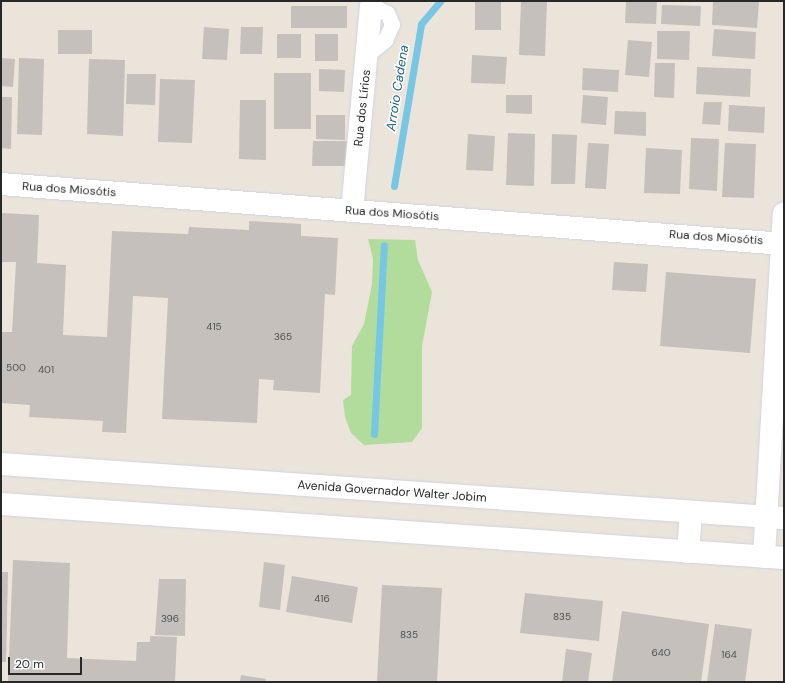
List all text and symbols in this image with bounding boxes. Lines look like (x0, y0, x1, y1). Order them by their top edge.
water label: Arroio Cadena (383, 44, 413, 132)
street label: Rua dos Lírios (352, 69, 374, 147)
street label: Rua dos Miosótis (22, 180, 116, 200)
street label: Rua dos Miosótis (345, 204, 439, 224)
street label: Rua dos Miosótis (669, 228, 763, 248)
house number: 415 (206, 321, 222, 333)
house number: 365 (274, 331, 292, 343)
house number: 500 (6, 362, 26, 374)
house number: 401 (38, 364, 54, 376)
street label: Avenida Governador Walter Jobim (297, 478, 487, 506)
house number: 416 (314, 593, 330, 605)
house number: 835 (553, 611, 571, 623)
house number: 396 (161, 613, 179, 625)
house number: 835 (400, 629, 418, 641)
house number: 640 (651, 647, 671, 659)
scale bar (10, 649, 84, 675)
house number: 164 (721, 649, 737, 661)
text: 20 m (15, 656, 44, 672)

